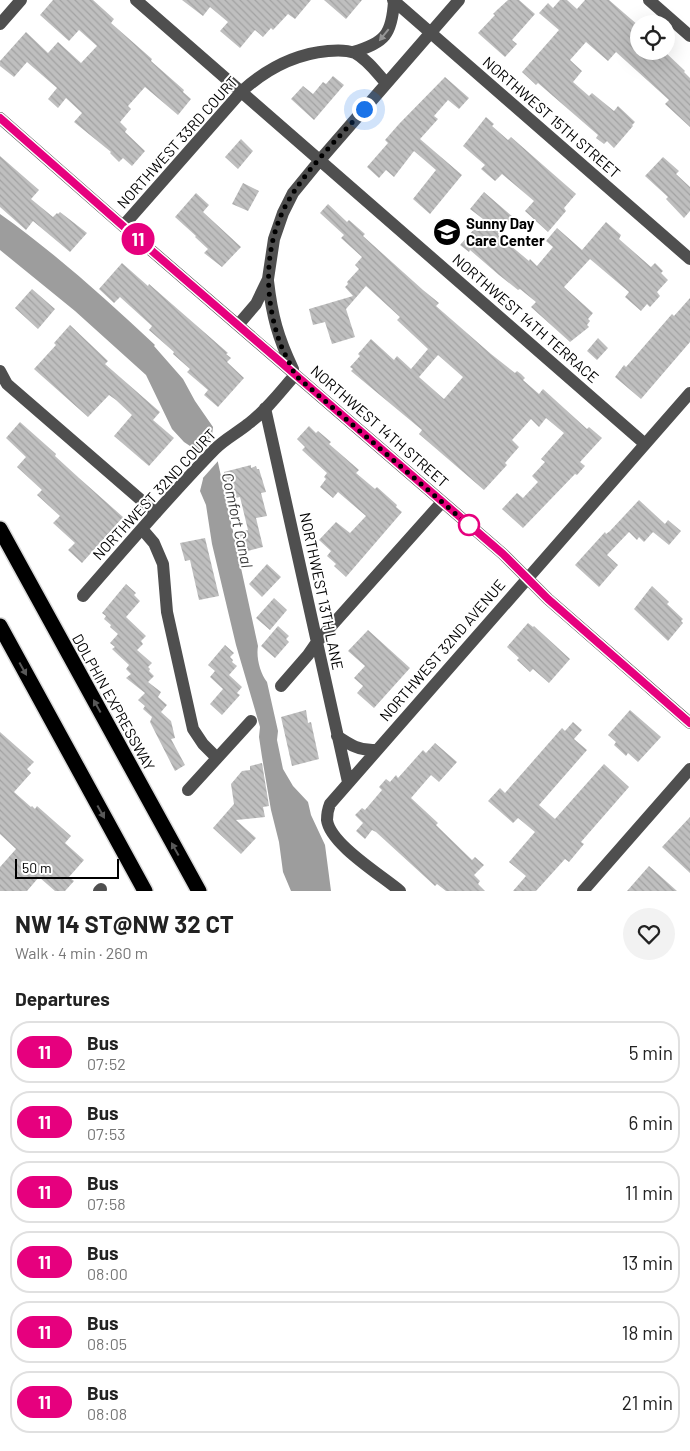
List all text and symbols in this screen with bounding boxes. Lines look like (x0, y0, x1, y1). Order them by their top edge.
map controls (630, 15, 675, 60)
button: locate (630, 15, 675, 60)
one-way arrow (379, 29, 390, 42)
street label: NORTHWEST 15TH STREET (480, 52, 624, 182)
street label: NORTHWEST 33RD COURT (113, 72, 241, 212)
your location (352, 97, 377, 122)
place label: Sunny Day Care Center (466, 214, 545, 249)
school or university icon: Sunny Day Care Center (432, 217, 462, 247)
line badge: 11 (116, 223, 160, 255)
text: 11 (132, 228, 144, 250)
street label: NORTHWEST 14TH TERRACE (449, 250, 603, 386)
street label: NORTHWEST 14TH STREET (307, 361, 453, 491)
street label: NORTHWEST 32ND COURT (88, 425, 220, 563)
water label: Comfort Canal (219, 471, 257, 570)
street label: NORTHWEST 13TH LANE (297, 511, 347, 671)
unlabelled marker (458, 514, 480, 536)
street label: NORTHWEST 32ND AVENUE (376, 575, 508, 725)
street label: DOLPHIN EXPRESSWAY (69, 631, 159, 773)
one-way arrow (19, 662, 28, 676)
one-way arrow (93, 699, 101, 713)
one-way arrow (97, 805, 106, 818)
one-way arrow (171, 841, 179, 856)
scale bar (15, 856, 119, 879)
text: 50 m (22, 859, 51, 876)
button: heart (623, 908, 675, 960)
text: NW 14 ST@NW 32 CT (15, 909, 234, 938)
text: Walk · 4 min · 260 m (15, 943, 148, 962)
text: Departures (15, 987, 110, 1010)
text: Bus (87, 1031, 119, 1054)
text: 11 (38, 1041, 51, 1063)
text: 5 min (629, 1041, 673, 1064)
text: 07:52 (87, 1054, 126, 1073)
text: Bus (87, 1101, 119, 1124)
text: 11 (38, 1111, 51, 1133)
text: 6 min (629, 1111, 673, 1134)
text: 07:53 (87, 1124, 126, 1143)
text: Bus (87, 1171, 119, 1194)
text: 11 (38, 1181, 51, 1203)
text: 11 min (625, 1181, 673, 1204)
text: 07:58 (87, 1194, 126, 1213)
text: Bus (87, 1241, 119, 1264)
text: 11 (38, 1251, 51, 1273)
text: 13 min (622, 1251, 673, 1274)
text: 08:00 (87, 1264, 128, 1283)
text: Bus (87, 1311, 119, 1334)
text: 11 (38, 1321, 51, 1343)
text: 18 min (622, 1321, 673, 1344)
text: 08:05 (87, 1334, 127, 1353)
text: Bus (87, 1381, 119, 1404)
text: 11 (38, 1391, 51, 1413)
text: 21 min (622, 1391, 673, 1414)
text: 08:08 (87, 1404, 127, 1423)

